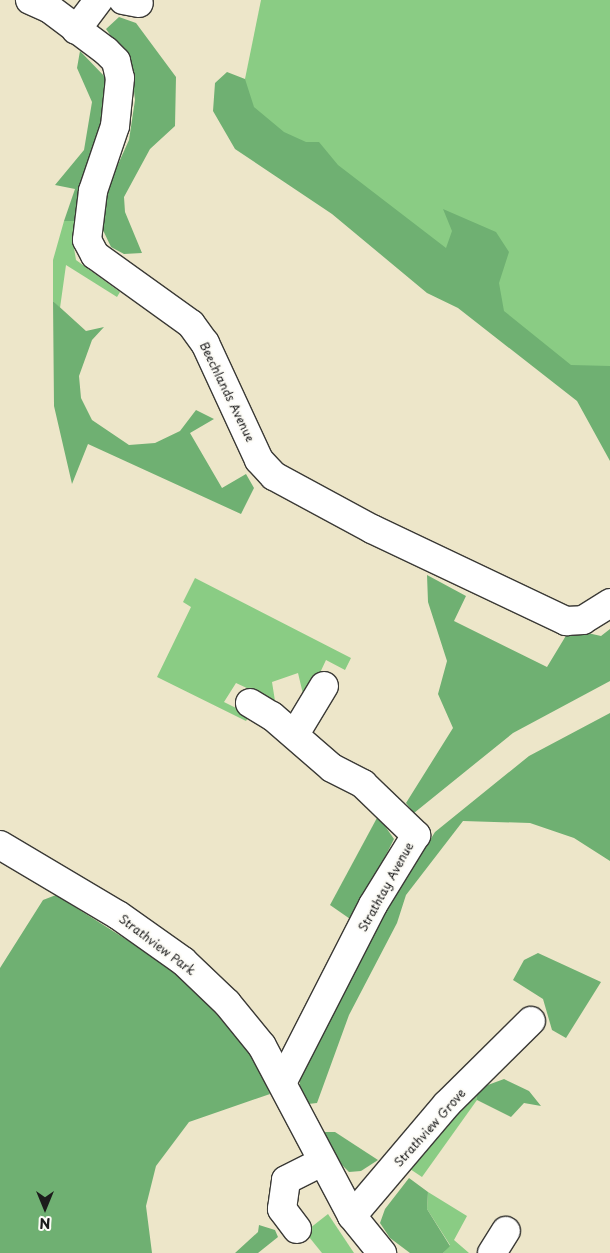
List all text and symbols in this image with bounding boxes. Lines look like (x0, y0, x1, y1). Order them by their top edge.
street label: Beechlands Avenue (197, 340, 257, 444)
street label: Strathtay Avenue (355, 840, 417, 934)
street label: Strathview Park (116, 912, 198, 978)
street label: Strathview Grove (391, 1086, 469, 1170)
north arrow (20, 1183, 70, 1233)
text: N (39, 1213, 51, 1234)

